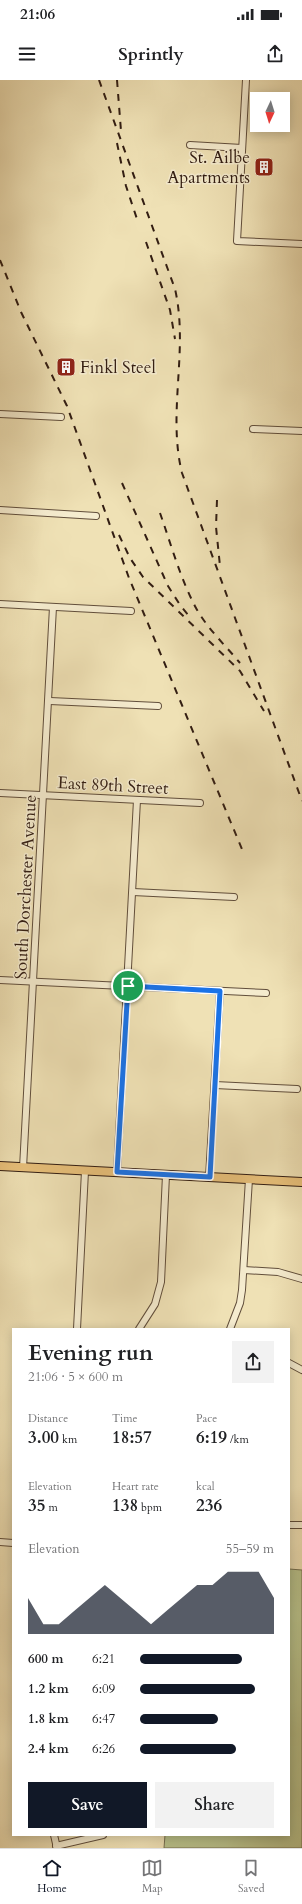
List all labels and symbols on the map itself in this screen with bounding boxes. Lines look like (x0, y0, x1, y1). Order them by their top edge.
north arrow (250, 92, 290, 132)
place label: St. Ailbe Apartments (167, 146, 250, 189)
building icon: St. Ailbe Apartments (253, 156, 275, 178)
building icon: Finkl Steel (55, 356, 77, 378)
place label: Finkl Steel (80, 356, 156, 379)
street label: East 89th Street (57, 771, 170, 800)
street label: South Dorchester Avenue (9, 794, 42, 980)
pin (111, 969, 145, 1003)

